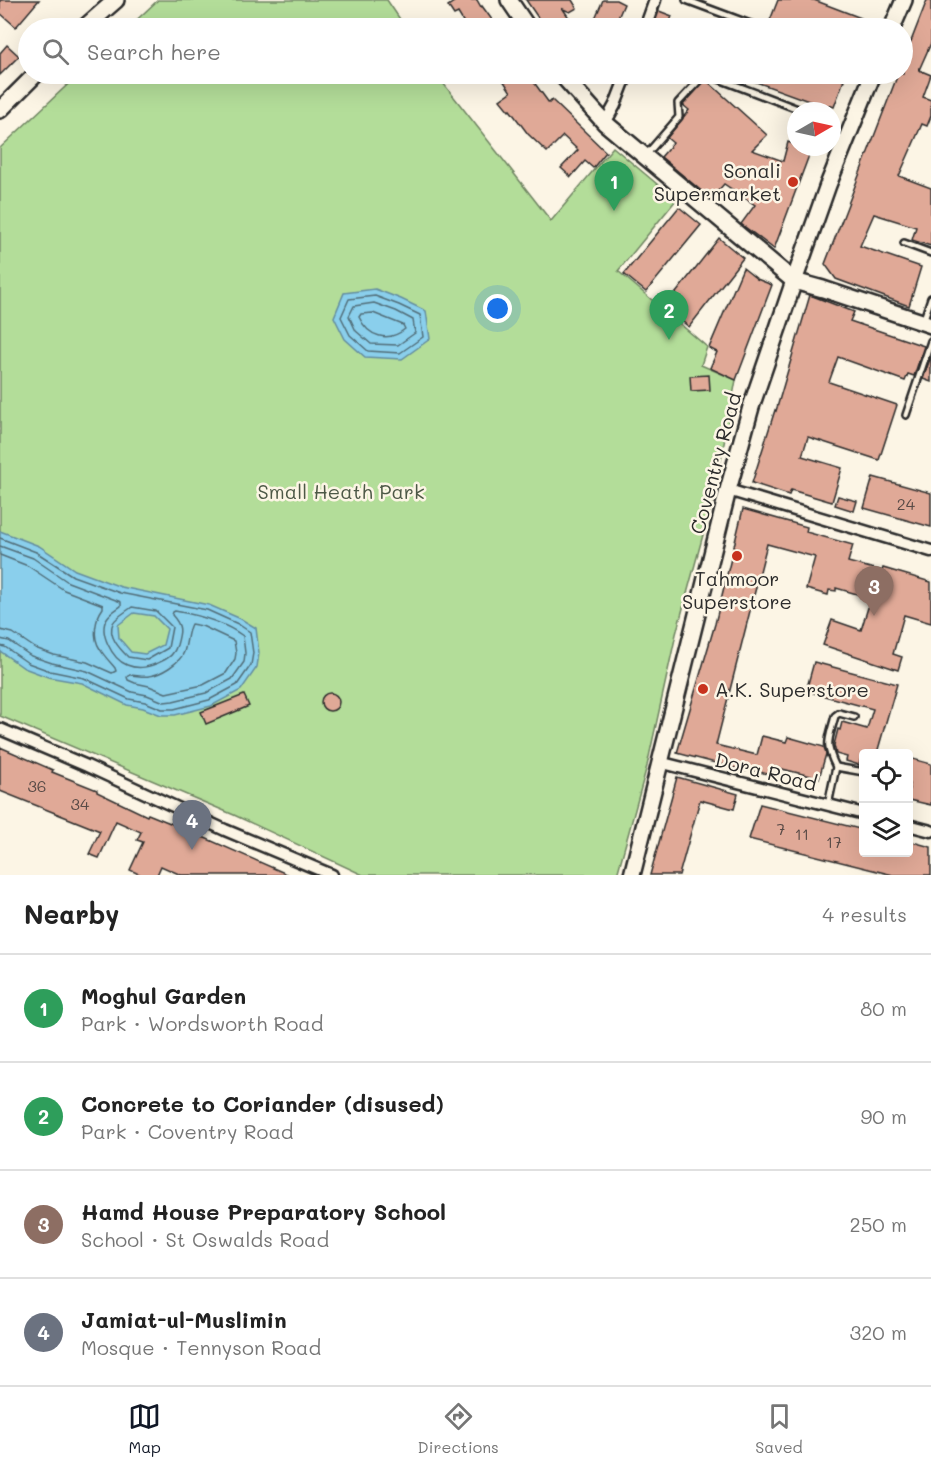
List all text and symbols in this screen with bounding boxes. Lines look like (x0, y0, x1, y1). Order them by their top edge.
search box (18, 18, 913, 84)
icon: search (39, 35, 72, 68)
text: Search here (87, 37, 221, 66)
north arrow (787, 102, 841, 156)
place label: Sonali Supermarket (654, 157, 781, 206)
pin: 1 (594, 162, 634, 211)
marker: Sonali Supermarket (786, 175, 800, 189)
pin: 2 (650, 290, 688, 340)
your location (483, 294, 512, 323)
street label: Coventry Road (684, 389, 746, 537)
park label: Small Heath Park (257, 478, 425, 504)
house number: 24 (897, 493, 916, 514)
marker: Tahmoor Superstore (730, 549, 744, 563)
place label: Tahmoor Superstore (682, 565, 792, 614)
pin: 3 (854, 566, 894, 616)
place label: A.K. Superstore (715, 676, 869, 702)
marker: A.K. Superstore (696, 682, 710, 696)
street label: Dora Road (712, 746, 820, 796)
map controls (859, 749, 913, 857)
button: locate (859, 749, 913, 803)
house number: 36 (27, 775, 47, 796)
house number: 34 (71, 793, 90, 814)
pin: 4 (172, 800, 212, 850)
button: layers (859, 803, 913, 857)
house number: 7 (777, 818, 786, 839)
house number: 11 (795, 823, 809, 844)
house number: 17 (826, 831, 842, 852)
text: Nearby (24, 897, 119, 931)
text: 4 results (822, 901, 907, 927)
text: Moghul Garden (81, 981, 246, 1010)
text: 1 (39, 995, 48, 1021)
text: 80 m (860, 995, 907, 1021)
text: Park · Wordsworth Road (81, 1010, 323, 1036)
text: Concrete to Coriander (disused) (81, 1089, 444, 1118)
text: 2 (38, 1103, 49, 1129)
text: 90 m (861, 1103, 907, 1129)
text: Park · Coventry Road (81, 1118, 294, 1144)
text: Hamd House Preparatory School (81, 1197, 446, 1226)
text: 3 (38, 1211, 50, 1237)
text: 250 m (850, 1211, 907, 1237)
text: School · St Oswalds Road (81, 1226, 329, 1252)
text: Jamiat-ul-Muslimin (81, 1305, 287, 1334)
text: 4 (37, 1319, 50, 1345)
text: 320 m (849, 1319, 907, 1345)
text: Mosque · Tennyson Road (81, 1334, 321, 1360)
tab: Map (128, 1400, 161, 1457)
tab: Directions (418, 1400, 499, 1457)
tab: Saved (755, 1400, 803, 1457)

